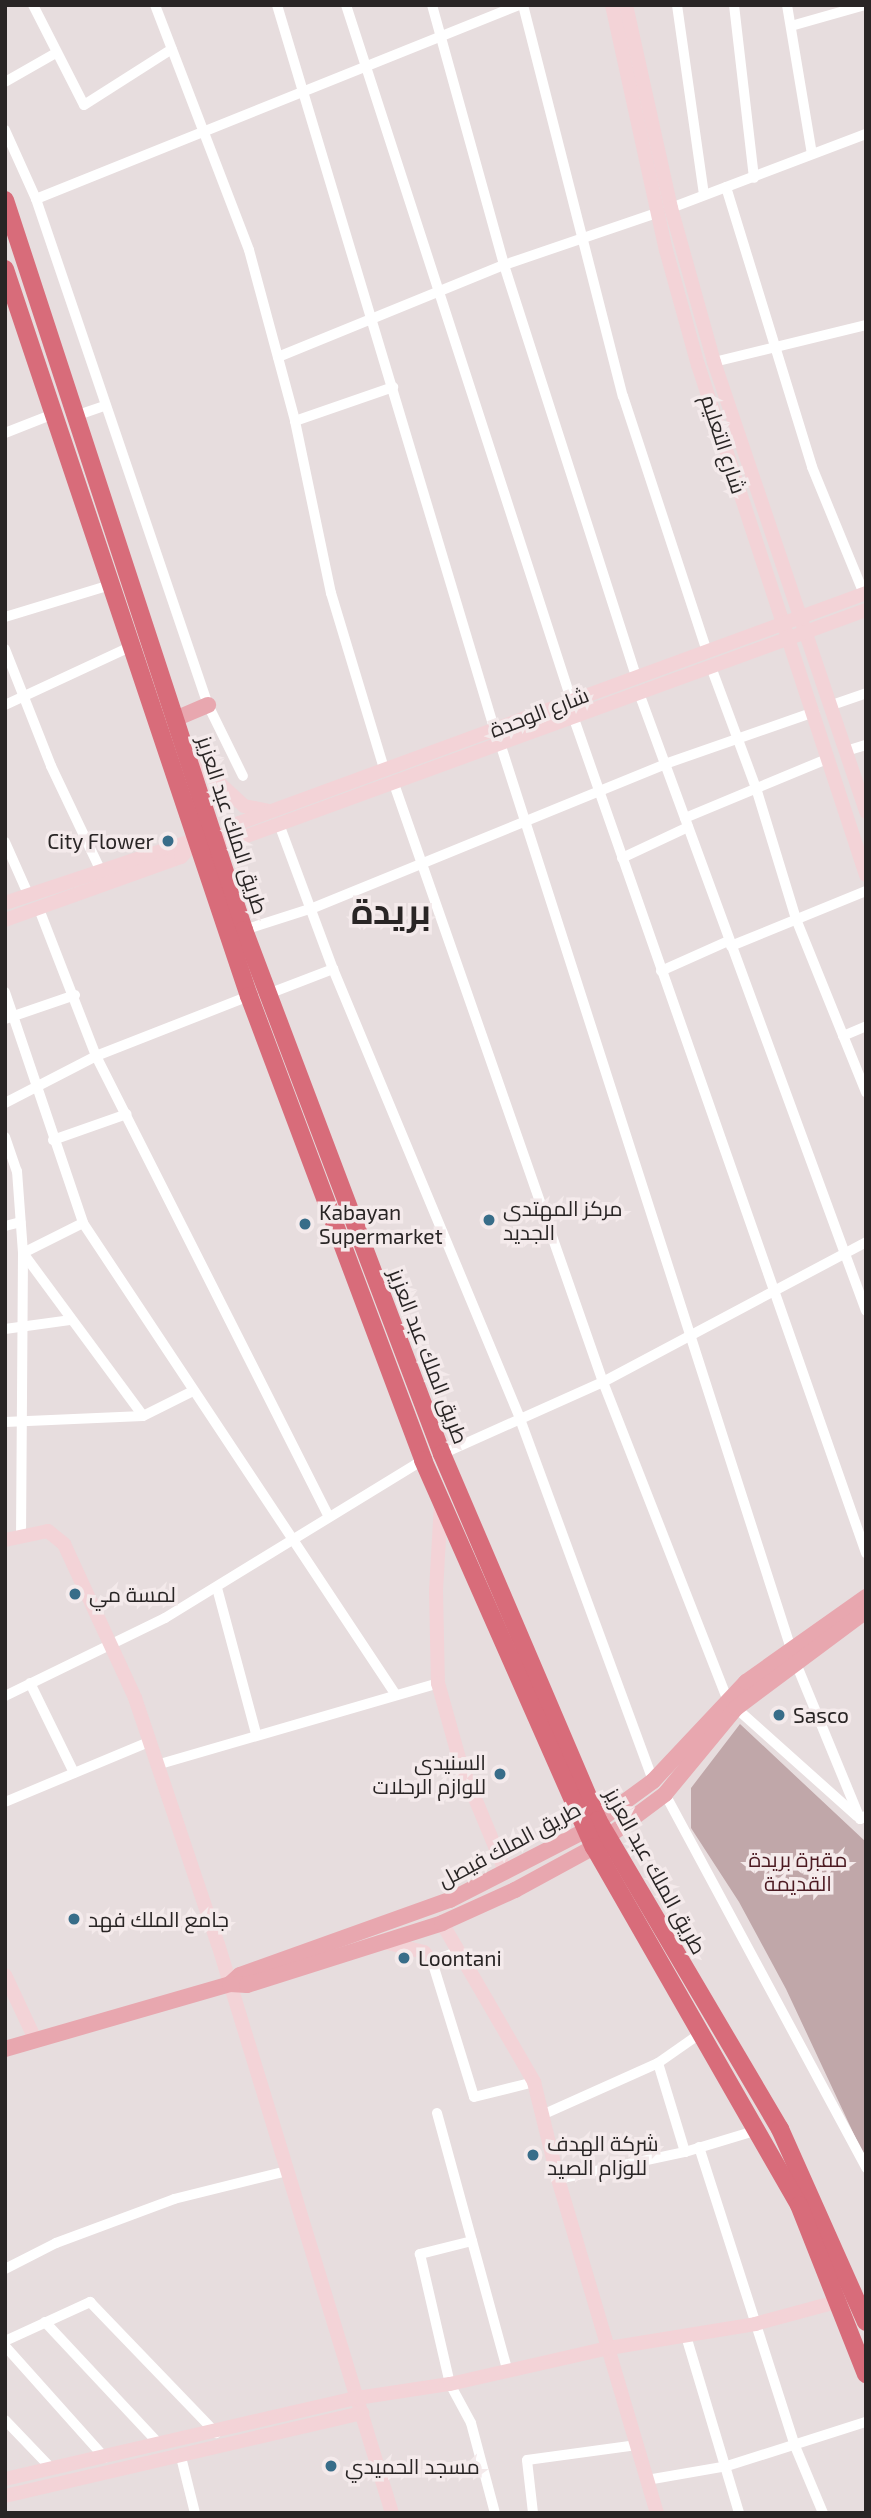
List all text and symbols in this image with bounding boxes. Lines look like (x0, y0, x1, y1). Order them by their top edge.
street label: شارع التعليم (696, 391, 752, 497)
street label: شارع الوحدة (486, 682, 592, 742)
street label: طريق الملك عبد العزيز (192, 733, 274, 917)
place label: City Flower (47, 828, 154, 854)
marker: City Flower (160, 833, 176, 849)
district label: بريدة (351, 889, 431, 931)
place label: مركز المهتدى الجديد (503, 1195, 623, 1245)
place label: Kabayan Supermarket (319, 1199, 443, 1249)
marker: مركز المهتدى الجديد (481, 1212, 497, 1228)
marker: Kabayan Supermarket (297, 1216, 313, 1232)
street label: طريق الملك عبد العزيز (384, 1265, 474, 1447)
place label: لمسة مي (89, 1581, 176, 1607)
marker: لمسة مي (67, 1586, 83, 1602)
place label: Sasco (793, 1702, 849, 1728)
marker: Sasco (771, 1707, 787, 1723)
place label: السنيدي للوازم الرحلات (373, 1749, 486, 1799)
marker: السنيدي للوازم الرحلات (492, 1766, 508, 1782)
street label: طريق الملك عبد العزيز (600, 1784, 712, 1958)
street label: طريق الملك فيصل (433, 1796, 585, 1892)
park label: مقبرة بريدة القديمة (748, 1846, 848, 1896)
place label: جامع الملك فهد (88, 1906, 229, 1932)
marker: جامع الملك فهد (66, 1911, 82, 1927)
place label: Loontani (418, 1945, 502, 1971)
marker: Loontani (396, 1950, 412, 1966)
place label: شركة الهدف للوزام الصيد (547, 2130, 658, 2180)
marker: شركة الهدف للوزام الصيد (525, 2147, 541, 2163)
place label: مسجد الحميدي (345, 2453, 480, 2479)
marker: مسجد الحميدي (323, 2458, 339, 2474)

